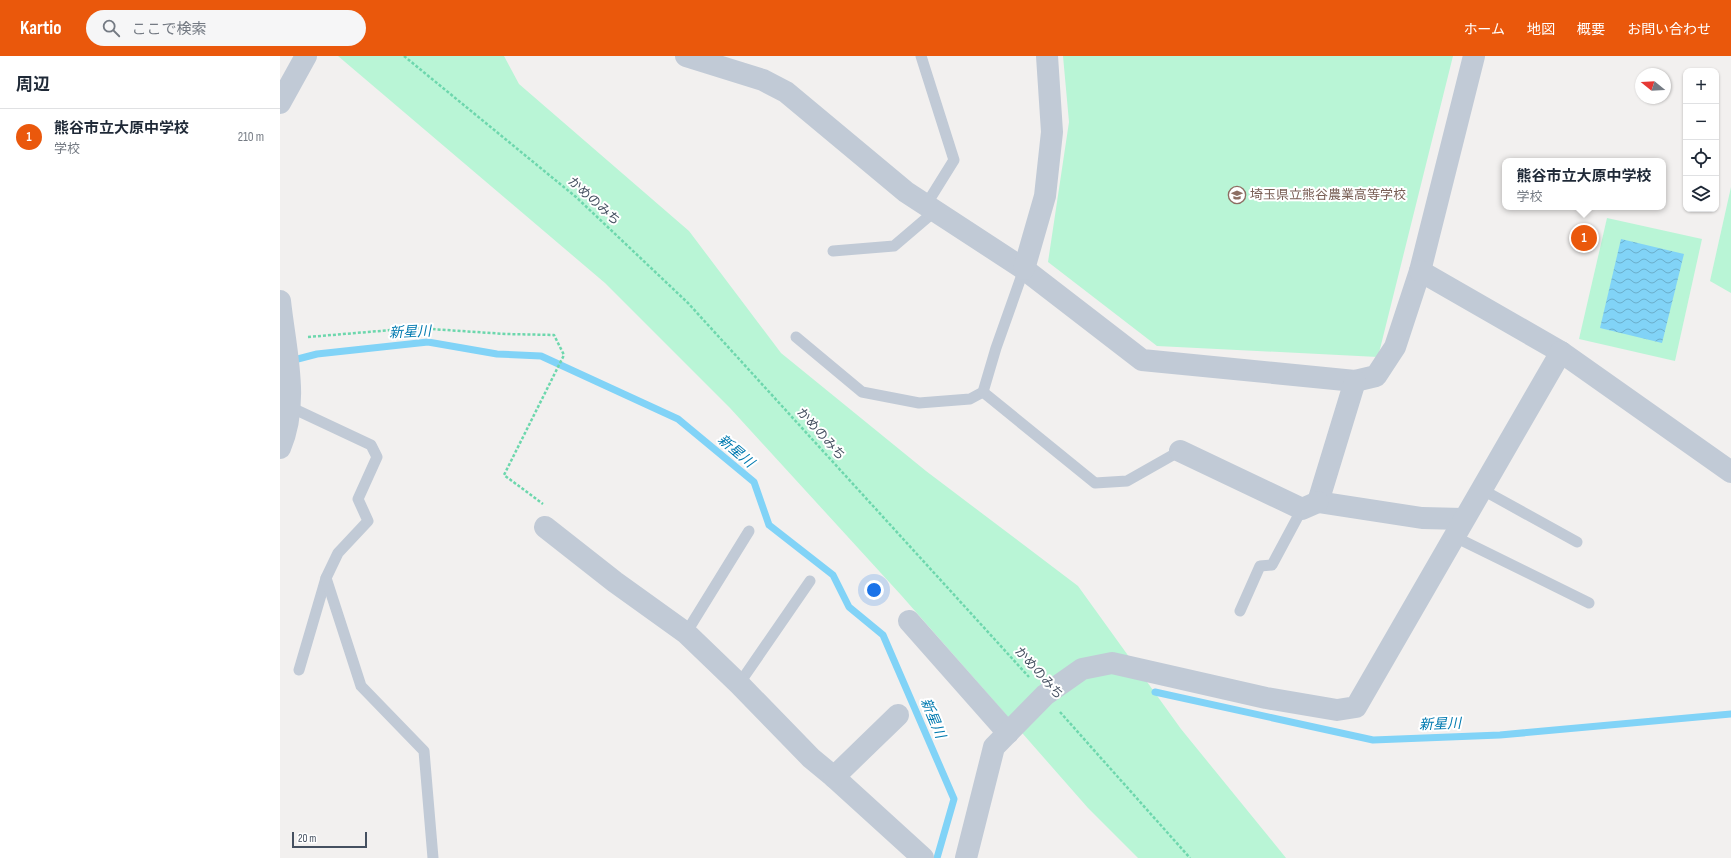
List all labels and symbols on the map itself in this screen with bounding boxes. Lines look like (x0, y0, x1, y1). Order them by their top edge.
north arrow (1635, 68, 1671, 104)
street label: かめのみち (564, 173, 624, 229)
school or university icon: 埼玉県立熊谷農業高等学校 (1227, 185, 1247, 205)
place label: 埼玉県立熊谷農業高等学校 (1250, 187, 1406, 203)
pin: 1 (1571, 223, 1597, 253)
water label: 新星川 (389, 322, 433, 342)
street label: かめのみち (793, 404, 849, 464)
water label: 新星川 (714, 431, 759, 472)
your location (864, 580, 884, 600)
street label: かめのみち (1011, 643, 1067, 703)
water label: 新星川 (917, 695, 950, 742)
water label: 新星川 (1419, 715, 1463, 733)
scale bar (292, 830, 367, 849)

